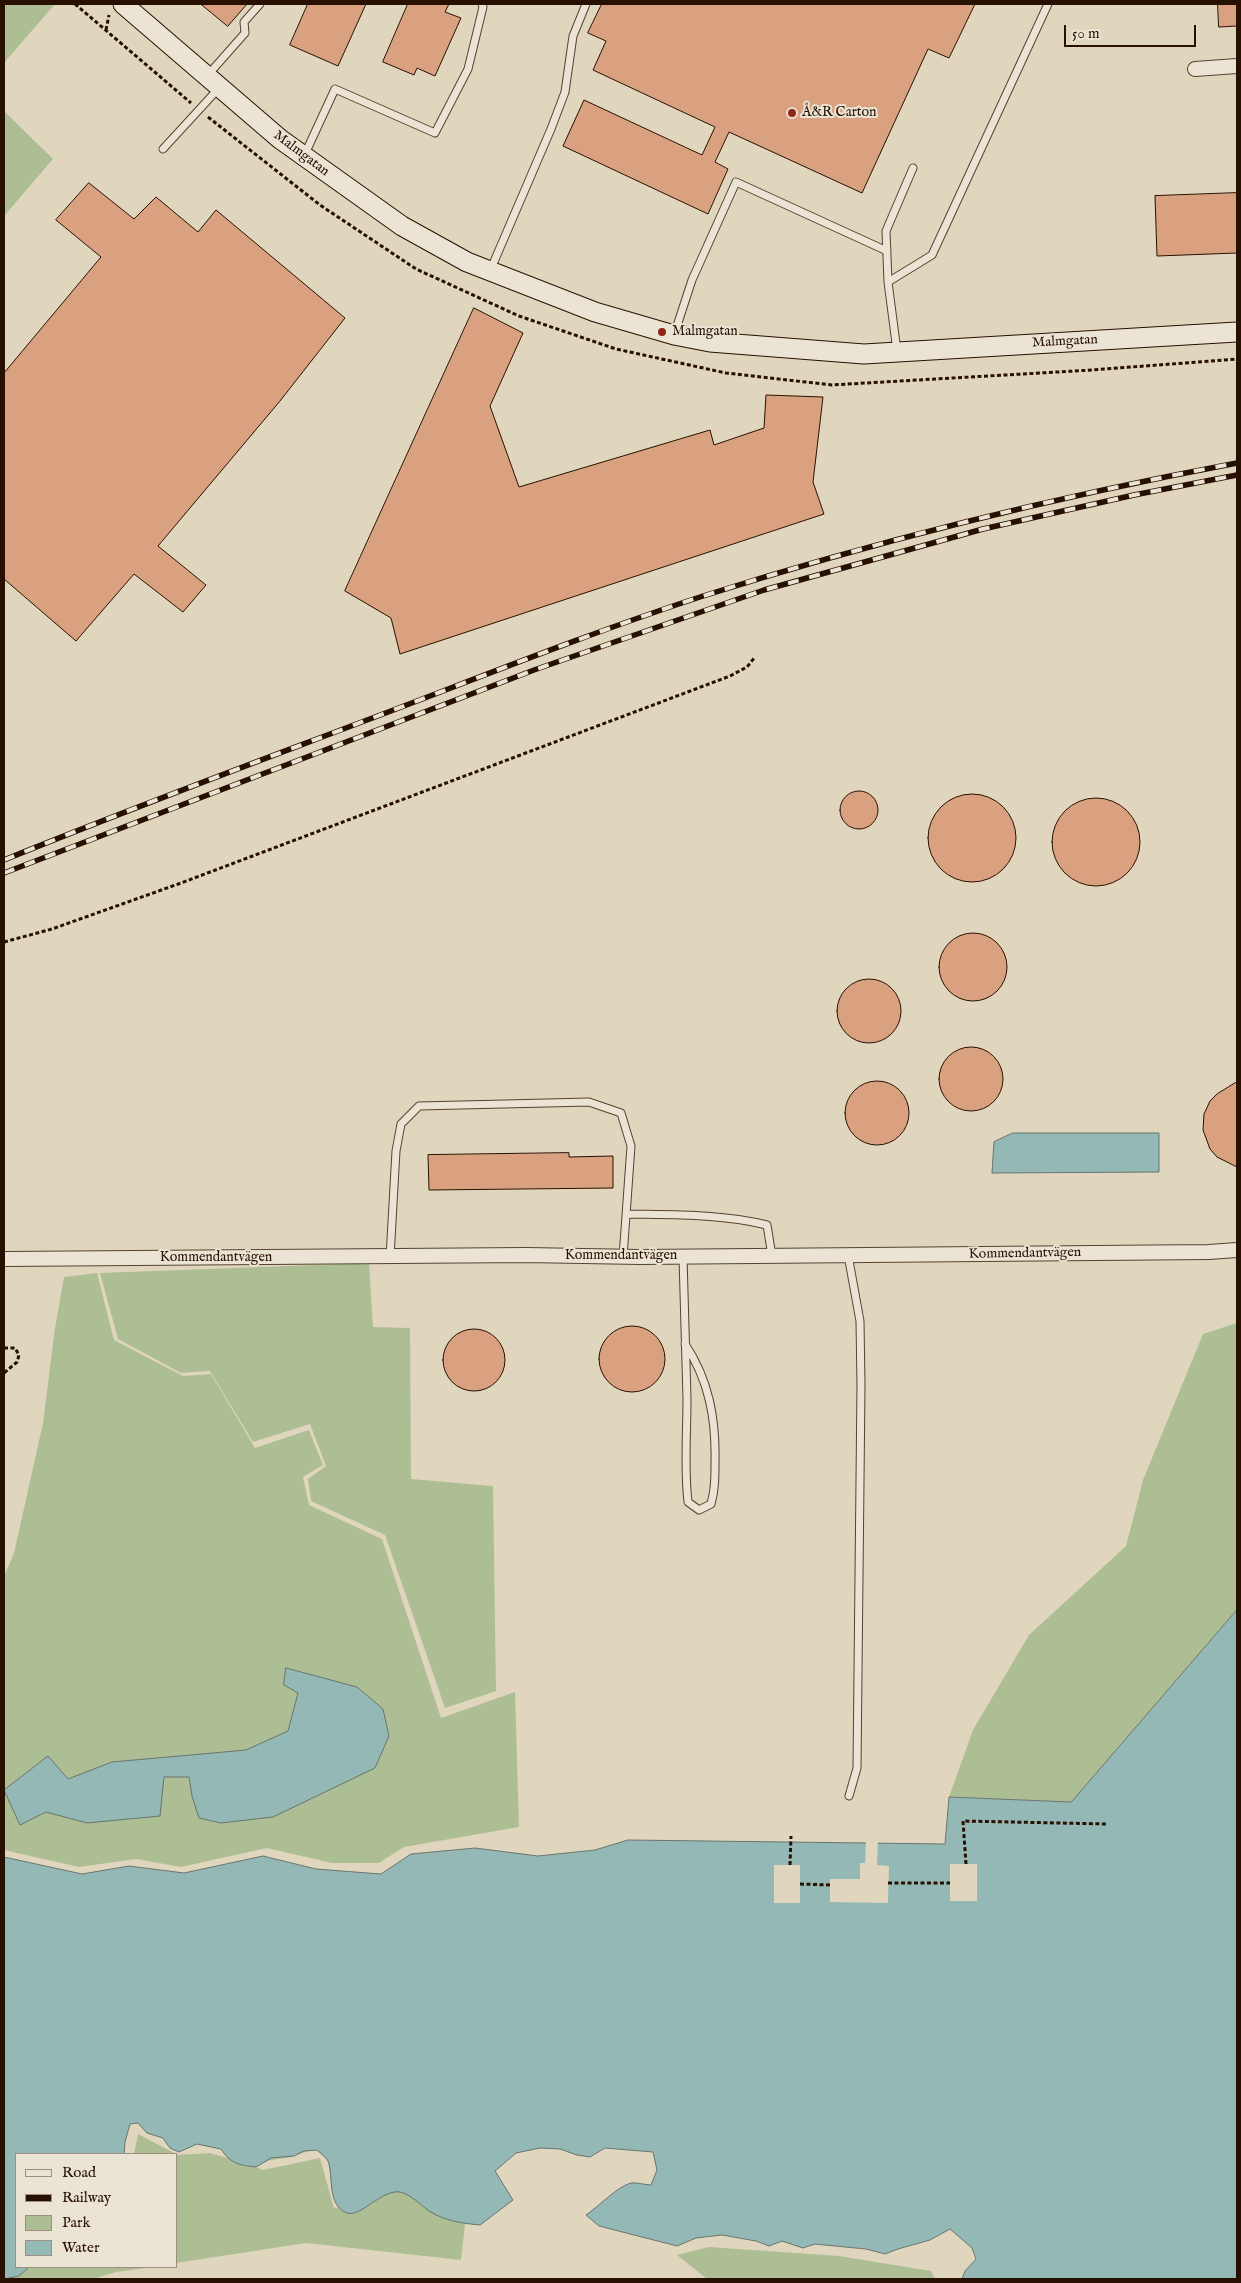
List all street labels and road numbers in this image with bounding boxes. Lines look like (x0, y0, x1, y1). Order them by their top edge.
street label: Malmgatan (270, 127, 332, 181)
street label: Malmgatan (1032, 332, 1098, 352)
street label: Kommendantvägen (969, 1245, 1081, 1263)
street label: Kommendantvägen (565, 1248, 677, 1264)
street label: Kommendantvägen (160, 1250, 272, 1266)

